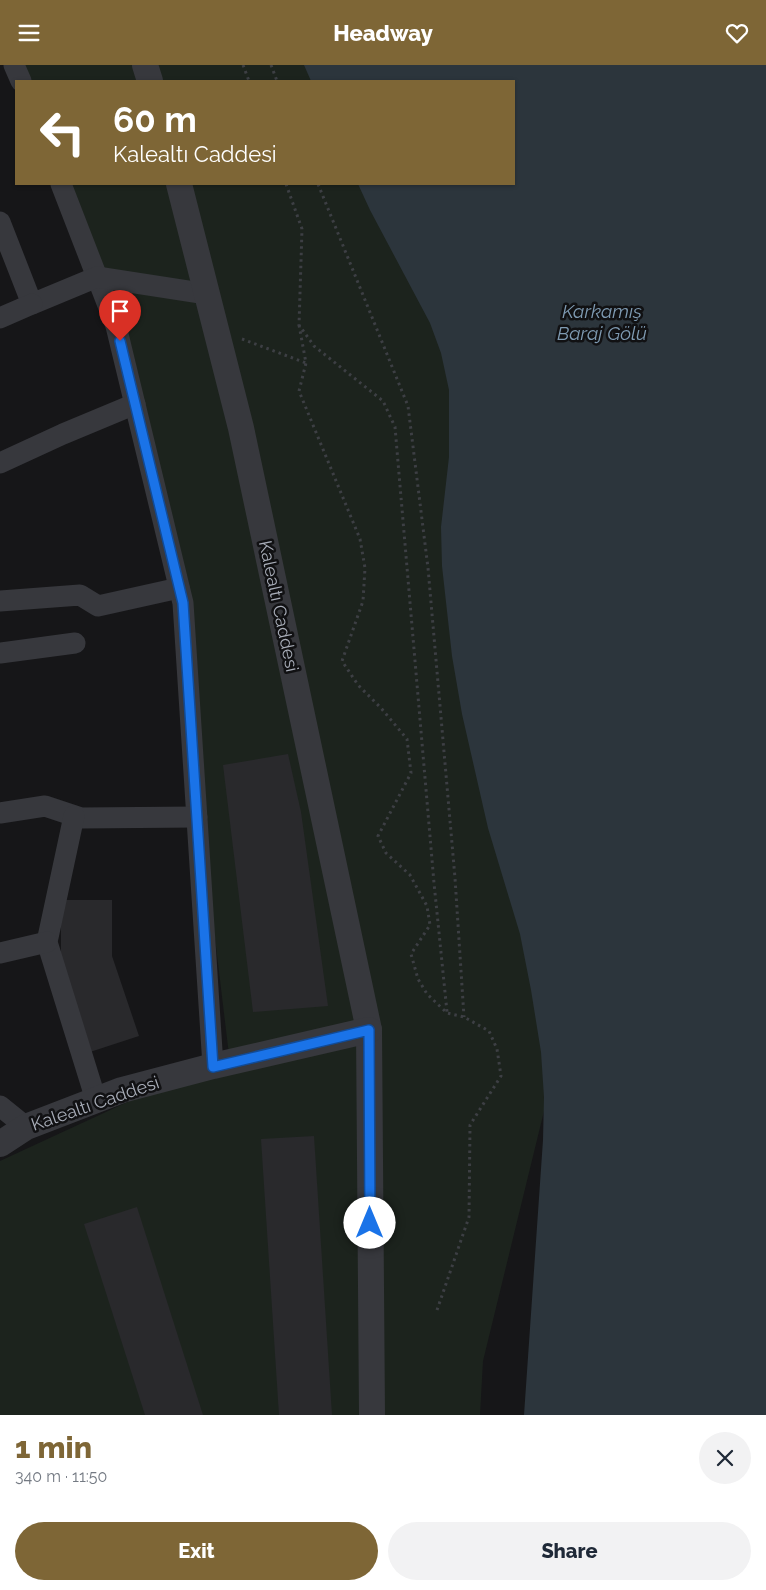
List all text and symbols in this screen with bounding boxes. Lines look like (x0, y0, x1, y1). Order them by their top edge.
icon: menu (15, 19, 43, 47)
icon: heart (723, 19, 751, 47)
text: Headway (333, 20, 433, 46)
text: 60 m (113, 99, 197, 140)
icon: left (30, 100, 95, 165)
text: Kalealtı Caddesi (113, 141, 277, 167)
pin (99, 290, 141, 341)
icon: arrive (106, 297, 134, 325)
water label: Karkamış Baraj Gölü (557, 300, 647, 344)
street label: Kalealtı Caddesi (255, 538, 303, 674)
street label: Kalealtı Caddesi (28, 1071, 162, 1135)
position arrow (343, 1196, 395, 1248)
text: 1 min (15, 1430, 92, 1465)
button: close (699, 1432, 751, 1484)
text: 340 m · 11:50 (15, 1467, 107, 1486)
button: Exit (15, 1522, 378, 1580)
button: Share (388, 1522, 751, 1580)

